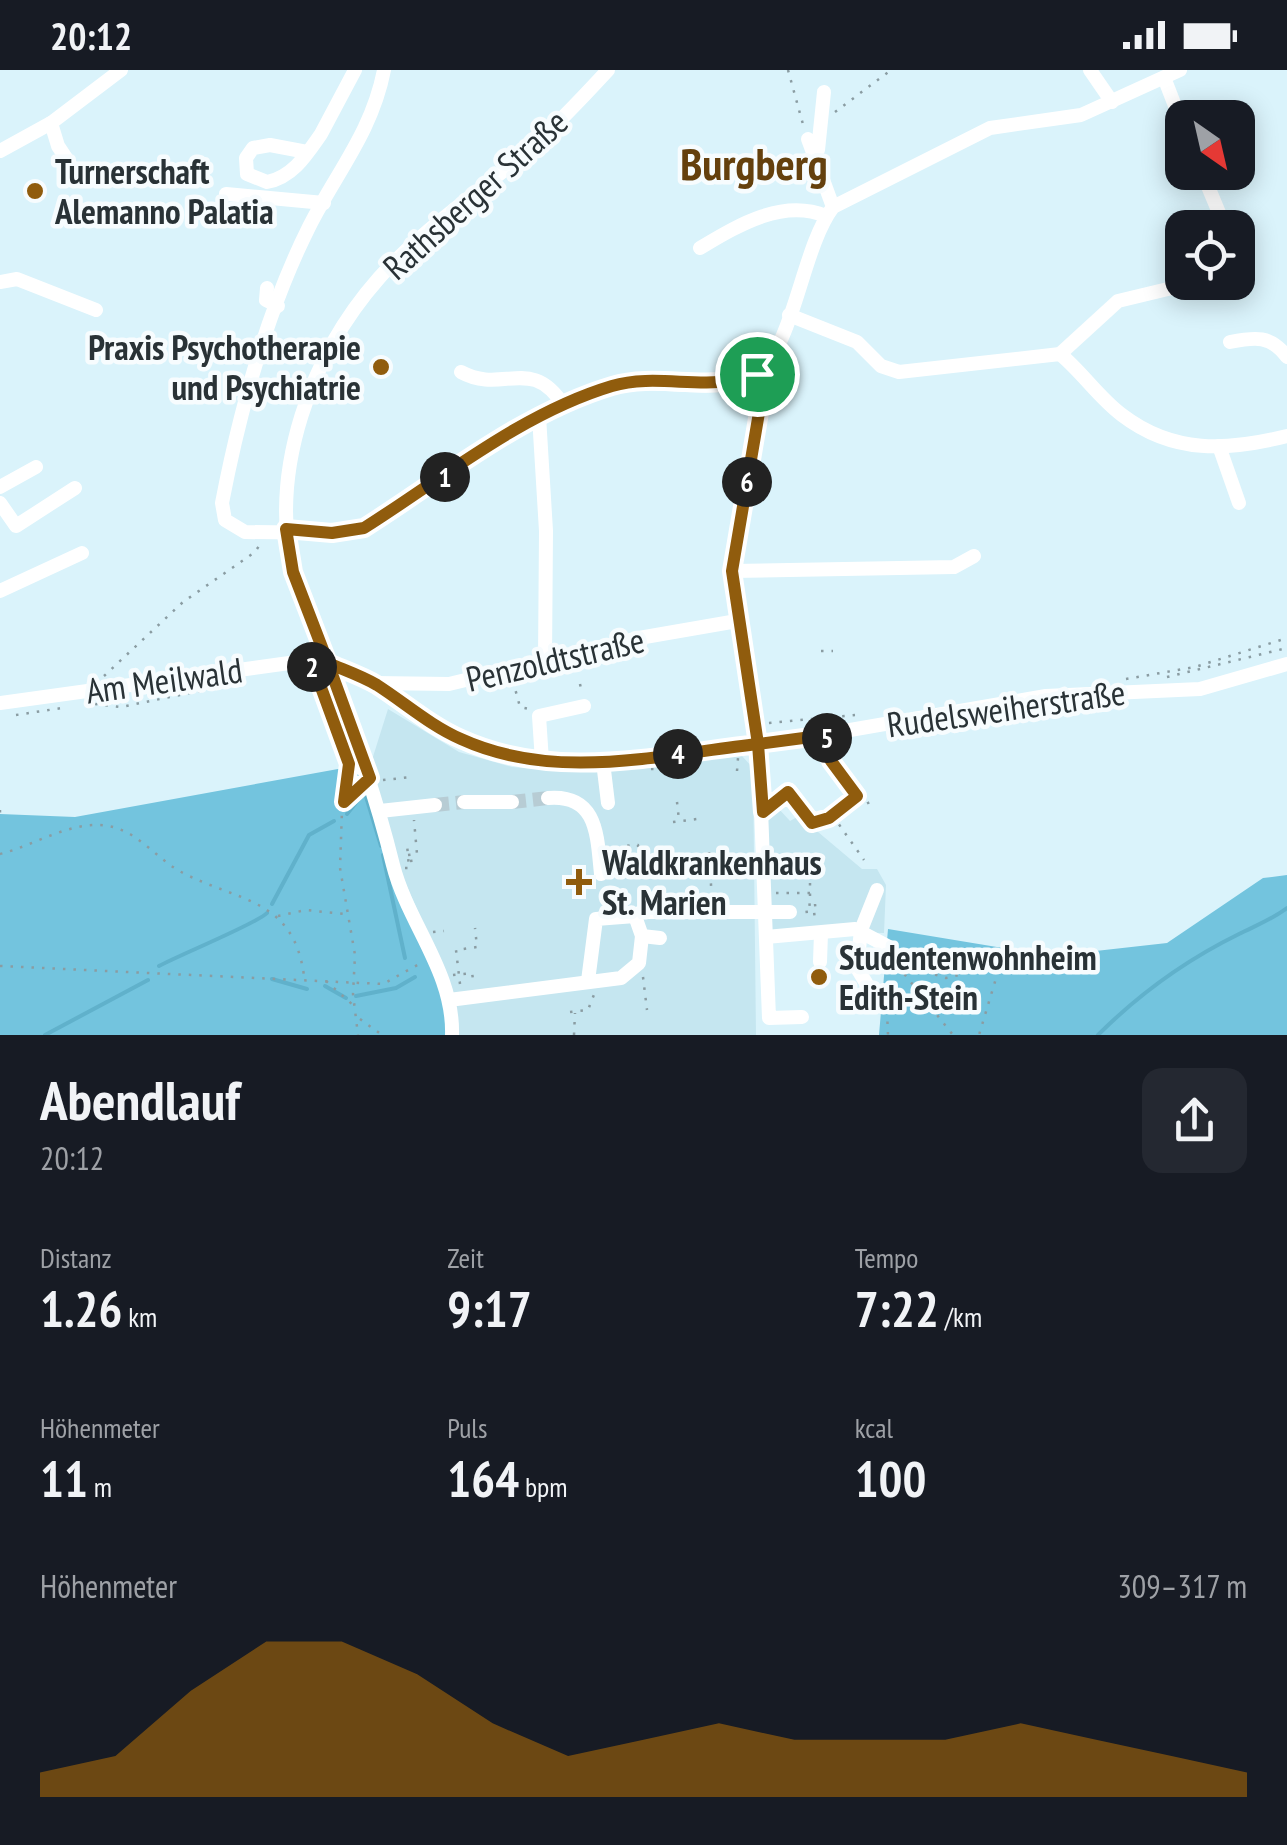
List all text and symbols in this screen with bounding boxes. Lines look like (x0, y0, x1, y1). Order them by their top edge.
text: 20:12 (50, 11, 132, 60)
street label: Rathsberger Straße (373, 99, 577, 289)
north arrow (1165, 100, 1255, 190)
map controls (1165, 100, 1255, 300)
district label: Burgberg (680, 134, 828, 192)
place label: Turnerschaft Alemanno Palatia (54, 148, 274, 234)
marker: Turnerschaft Alemanno Palatia (24, 180, 46, 202)
button: locate (1165, 210, 1255, 300)
place label: Praxis Psychotherapie und Psychiatrie (88, 324, 361, 410)
pin (715, 332, 800, 417)
icon: arrive (730, 347, 785, 402)
marker: Praxis Psychotherapie und Psychiatrie (370, 356, 392, 378)
pin: 1 (420, 452, 470, 502)
pin: 6 (722, 457, 772, 507)
text: 1 (438, 458, 452, 495)
text: 6 (740, 463, 754, 500)
street label: Penzoldtstraße (461, 616, 649, 702)
pin: 2 (287, 642, 337, 692)
street label: Am Meilwald (83, 646, 245, 714)
text: 2 (305, 648, 319, 685)
street label: Rudelsweiherstraße (884, 669, 1128, 747)
pin: 5 (802, 713, 852, 763)
text: 5 (820, 719, 834, 756)
pin: 4 (653, 729, 703, 779)
text: 4 (671, 735, 685, 772)
place label: Waldkrankenhaus St. Marien (601, 839, 822, 925)
marker: Waldkrankenhaus St. Marien (566, 869, 592, 895)
place label: Studentenwohnheim Edith-Stein (839, 934, 1097, 1020)
marker: Studentenwohnheim Edith-Stein (808, 966, 830, 988)
text: Abendlauf (40, 1064, 240, 1135)
button: share (1142, 1068, 1247, 1173)
text: 20:12 (40, 1137, 104, 1179)
text: Distanz (40, 1239, 112, 1276)
text: Zeit (447, 1239, 484, 1276)
text: Tempo (855, 1239, 918, 1276)
text: 1.26 (40, 1276, 122, 1341)
text: 9:17 (447, 1276, 532, 1341)
text: 7:22 (855, 1276, 939, 1341)
text: km (122, 1298, 157, 1335)
text: /km (939, 1298, 982, 1335)
text: Höhenmeter (40, 1409, 160, 1446)
text: Puls (447, 1409, 487, 1446)
text: kcal (855, 1409, 893, 1446)
text: 11 (40, 1446, 88, 1511)
text: 164 (447, 1446, 519, 1511)
text: 100 (855, 1446, 926, 1511)
text: m (88, 1468, 112, 1505)
text: bpm (519, 1468, 568, 1505)
text: Höhenmeter (40, 1565, 177, 1607)
text: 309–317 m (1117, 1565, 1247, 1607)

